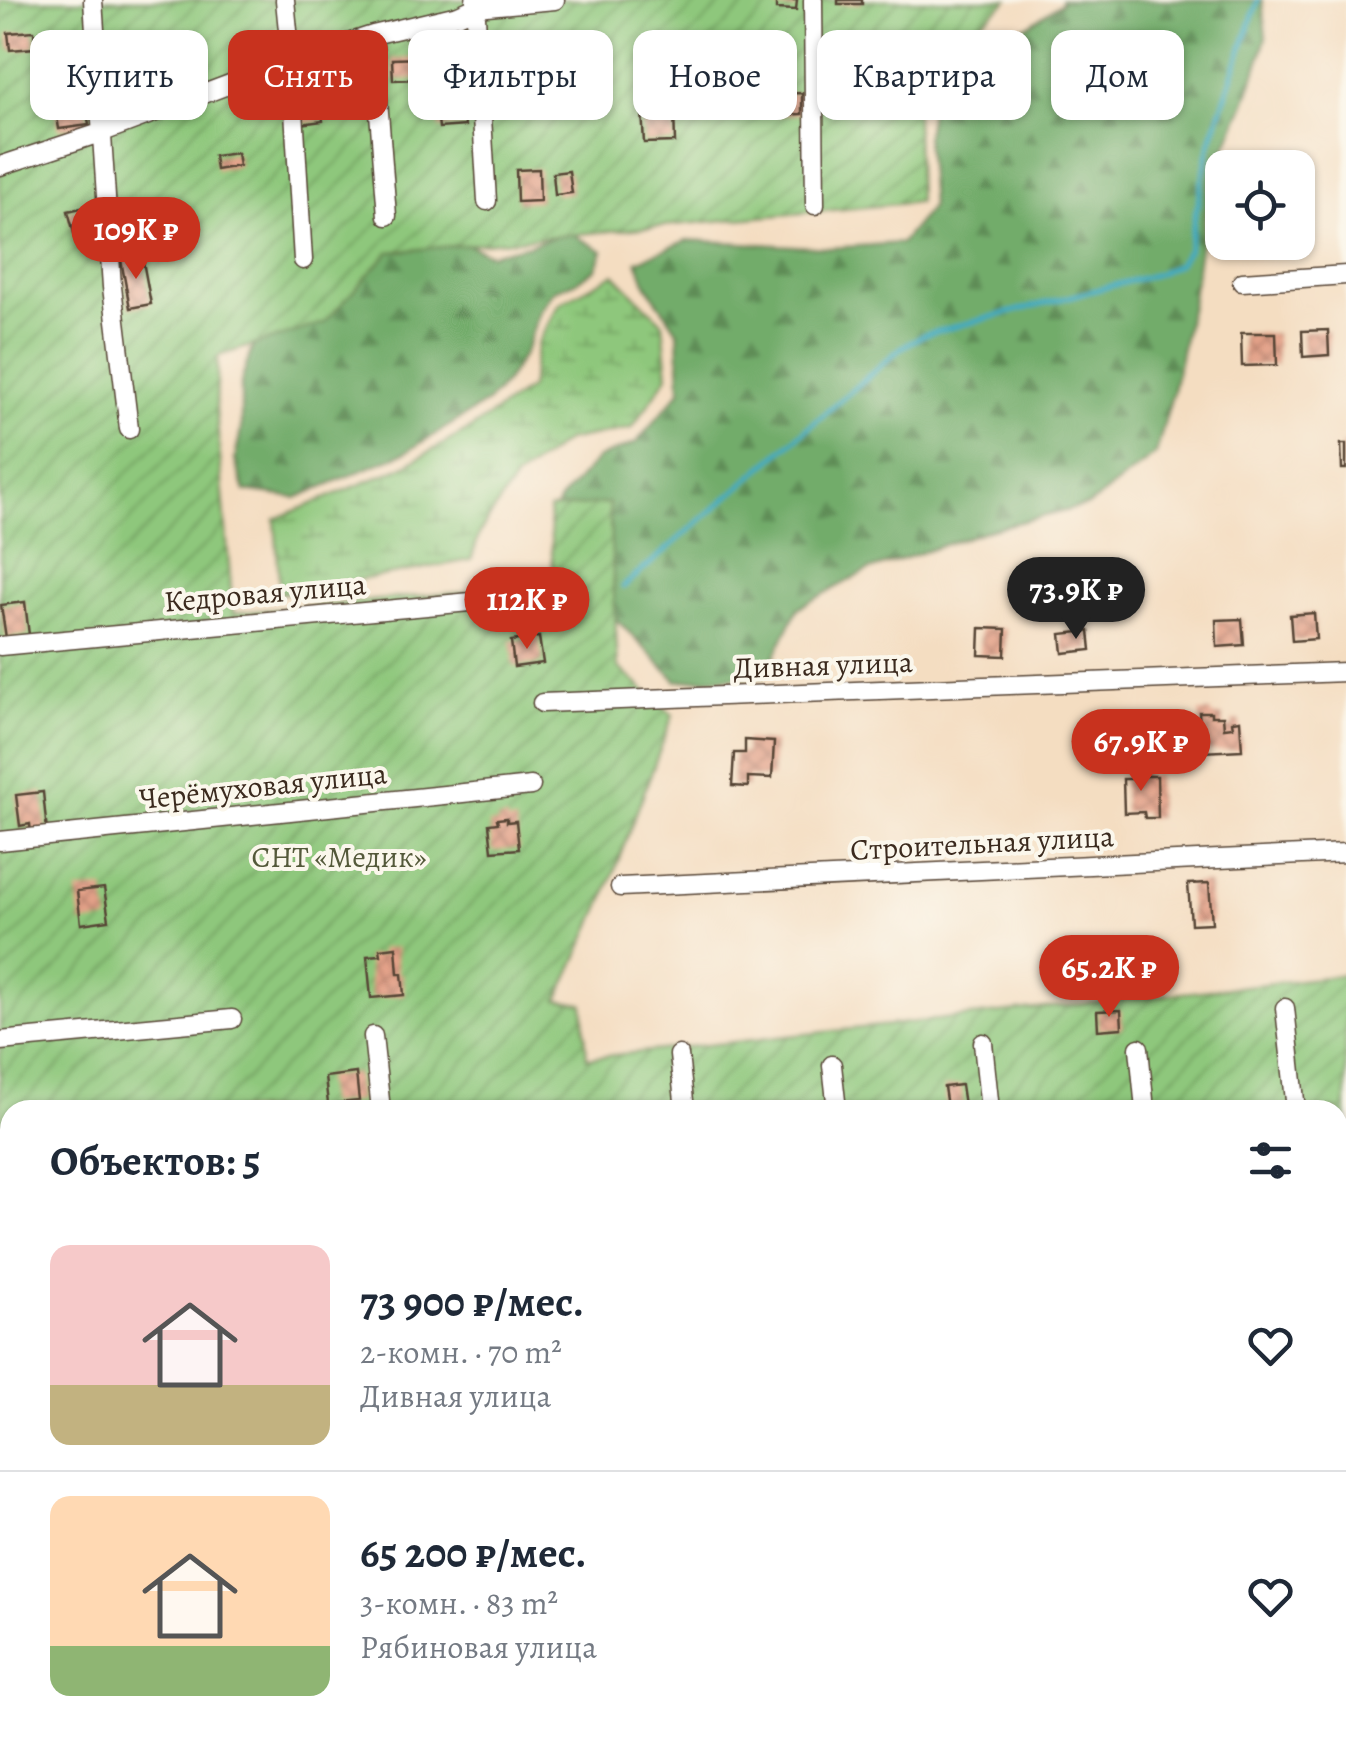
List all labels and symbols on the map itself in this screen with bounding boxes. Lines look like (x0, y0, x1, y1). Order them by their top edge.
pin: 109K ₽ (55, 197, 217, 282)
pin: 73.9K ₽ (984, 557, 1168, 642)
street label: Кедровая улица (162, 564, 368, 622)
pin: 112K ₽ (446, 567, 608, 652)
street label: Дивная улица (733, 642, 913, 688)
pin: 67.9K ₽ (1049, 709, 1233, 794)
street label: Черёмуховая улица (137, 753, 389, 819)
street label: Строительная улица (849, 816, 1115, 870)
park label: СНТ «Медик» (251, 837, 427, 877)
pin: 65.2K ₽ (1017, 935, 1201, 1020)

